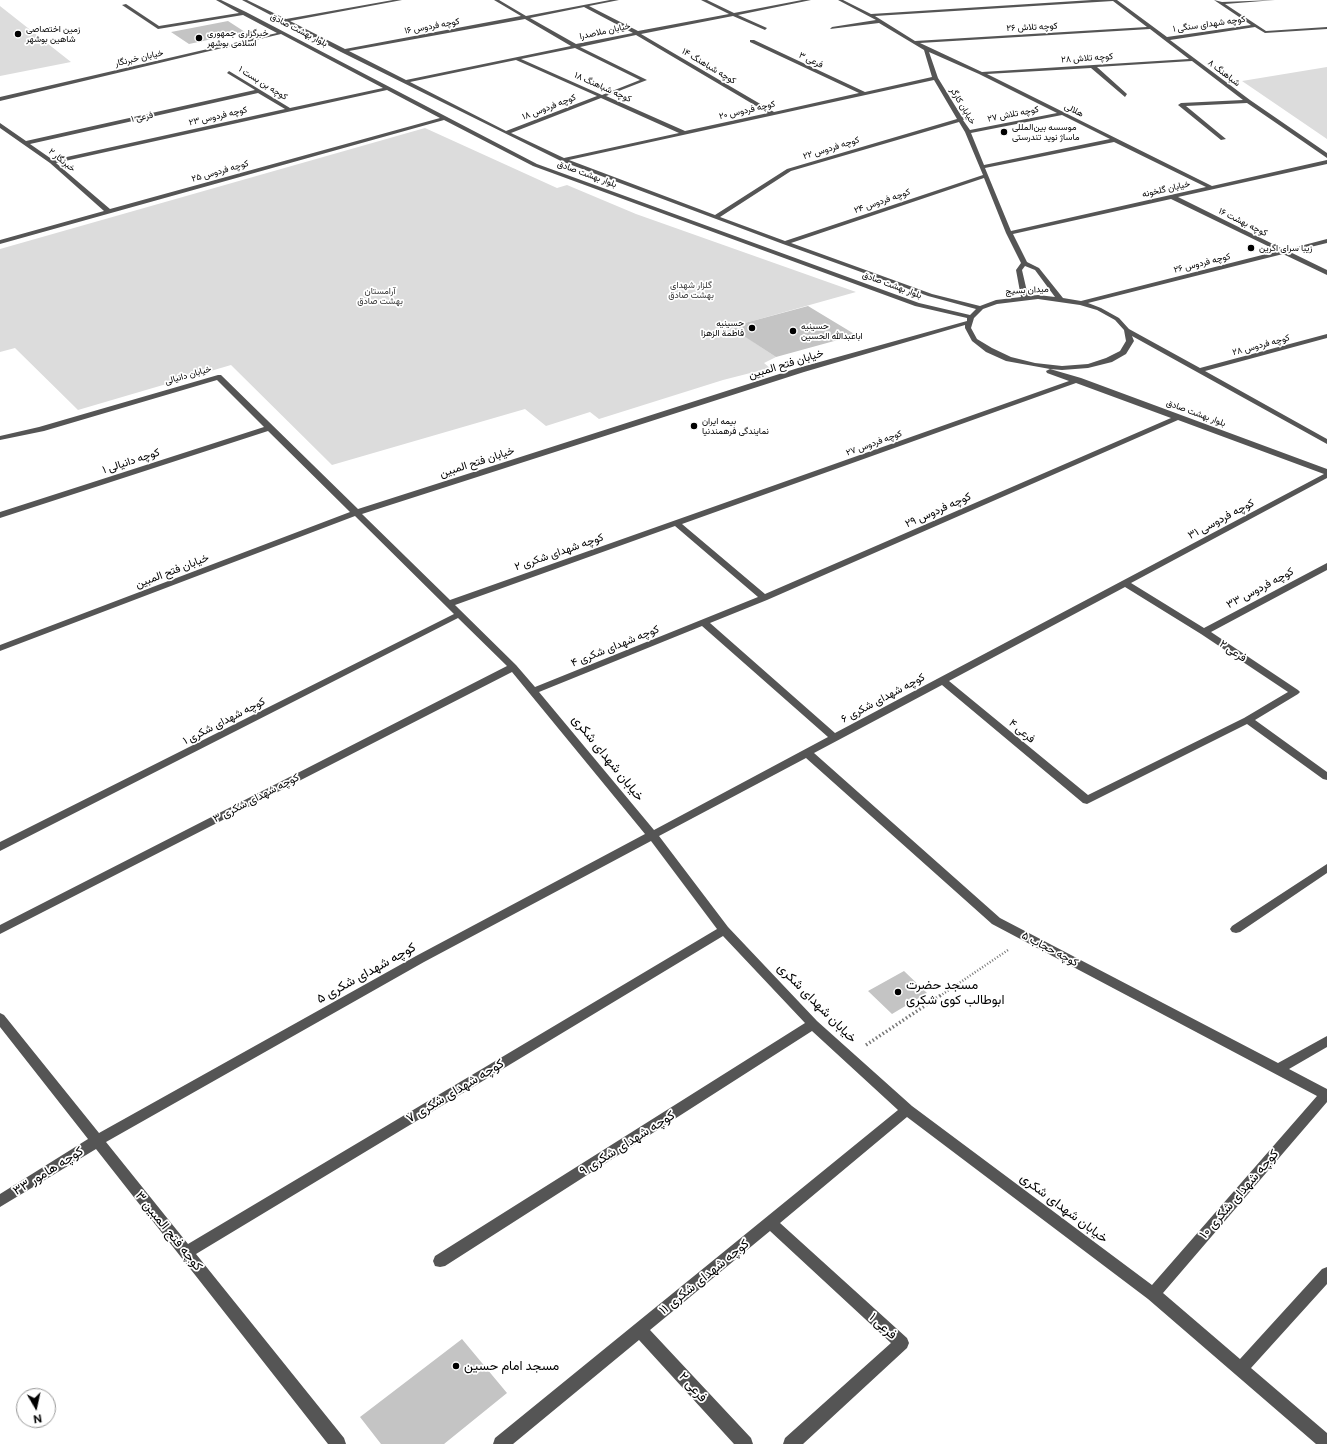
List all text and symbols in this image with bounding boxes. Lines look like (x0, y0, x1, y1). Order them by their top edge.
street label: بلوار بهشت صادق (269, 11, 329, 49)
street label: کوچه شهدای سنگی ۱ (1172, 14, 1246, 34)
street label: کوچه فردوس ۱۶ (404, 16, 460, 36)
street label: خیابان ملاصدرا (578, 20, 632, 42)
street label: کوچه تلاش ۲۶ (1006, 20, 1058, 34)
place label: زمین اختصاصی شاهین بوشهر (26, 24, 80, 45)
place label: خبرگزاری جمهوری اسلامی بوشهر (207, 28, 268, 49)
marker: زمین اختصاصی شاهین بوشهر (13, 29, 23, 39)
marker: خبرگزاری جمهوری اسلامی بوشهر (194, 33, 204, 43)
street label: کوچه شباهنگ ۱۴ (680, 46, 738, 86)
street label: خیابان خبرنگار (114, 47, 164, 69)
street label: فرعی ۳ (797, 50, 825, 70)
street label: کوچه تلاش ۲۸ (1061, 51, 1113, 65)
street label: شباهنگ ۸ (1206, 57, 1242, 89)
street label: کوچه بن بست ۱ (237, 64, 289, 102)
street label: کوچه شباهنگ ۱۸ (573, 70, 633, 104)
street label: خیابان کارگر (948, 86, 978, 126)
street label: کوچه فردوس ۱۸ (521, 92, 577, 122)
street label: کوچه فردوس ۲۰ (718, 98, 776, 122)
street label: هلالی (1063, 101, 1085, 119)
street label: کوچه فردوس ۲۳ (188, 104, 248, 128)
street label: کوچه تلاش ۲۷ (986, 104, 1040, 124)
street label: فرعی ۱ (130, 109, 154, 125)
place label: موسسه بین‌المللی ماساژ نوید تندرستی (1012, 122, 1080, 143)
marker: موسسه بین‌المللی ماساژ نوید تندرستی (999, 127, 1009, 137)
street label: کوچه فردوس ۲۲ (802, 134, 860, 162)
street label: خبرنگار ۲ (46, 146, 78, 174)
street label: کوچه فردوس ۲۵ (190, 158, 250, 184)
street label: بلوار بهشت صادق (556, 158, 618, 190)
street label: خیابان گلخونه (1141, 178, 1191, 200)
street label: کوچه فردوس ۲۴ (852, 186, 912, 216)
street label: کوچه بهشت ۱۶ (1217, 205, 1269, 239)
marker: زیبا سرای اگرین (1246, 243, 1256, 253)
place label: زیبا سرای اگرین (1259, 243, 1312, 253)
street label: کوچه فردوس ۲۶ (1173, 251, 1231, 275)
street label: بلوار بهشت صادق (861, 269, 923, 301)
park label: گلزار شهدای بهشت صادق (668, 280, 714, 301)
street label: میدان بسیج (1005, 283, 1049, 297)
park label: آرامستان بهشت صادق (357, 286, 403, 307)
place label: حسینیه فاطمة الزهزا (701, 318, 744, 339)
place label: حسینیه اباعبدالله الحسین (801, 321, 863, 342)
marker: حسینیه فاطمة الزهزا (747, 323, 757, 333)
marker: حسینیه اباعبدالله الحسین (788, 326, 798, 336)
street label: کوچه فردوس ۲۸ (1231, 332, 1291, 358)
street label: خیابان فتح المبین (747, 346, 825, 382)
street label: خیابان دانیالی (163, 363, 213, 387)
street label: بلوار بهشت صادق (1165, 397, 1227, 429)
place label: بیمه ایران نمایندگی فرهمندنیا (702, 416, 769, 437)
marker: بیمه ایران نمایندگی فرهمندنیا (689, 421, 699, 431)
street label: کوچه فردوس ۲۷ (844, 428, 904, 458)
street label: خیابان فتح المبین (438, 444, 516, 480)
street label: کوچه دانیالی ۱ (101, 446, 161, 476)
street label: کوچه فردوس ۲۹ (903, 490, 973, 530)
street label: کوچه فردوسی ۳۱ (1186, 496, 1256, 542)
street label: کوچه شهدای شکری ۲ (513, 531, 605, 573)
street label: خیابان فتح المبین (133, 551, 211, 591)
street label: کوچه فردوس ۳۳ (1224, 565, 1296, 611)
street label: کوچه شهدای شکری ۴ (569, 622, 661, 670)
street label: فرعی ۲ (1217, 637, 1249, 665)
street label: کوچه شهدای شکری ۶ (839, 670, 927, 726)
street label: کوچه شهدای شکری ۱ (181, 695, 267, 747)
street label: خیابان شهدای شکری (569, 712, 647, 804)
street label: فرعی ۴ (1006, 716, 1038, 746)
street label: کوچه شهدای شکری ۳ (211, 771, 301, 825)
street label: کوچه حجاب ۵ (1020, 929, 1080, 969)
street label: کوچه شهدای شکری ۵ (314, 939, 418, 1007)
street label: خیابان شهدای شکری (774, 960, 860, 1046)
place label: مسجد حضرت ابوطالب کوی شکری (906, 977, 1004, 1008)
marker: مسجد حضرت ابوطالب کوی شکری (893, 987, 903, 997)
street label: کوچه شهدای شکری ۷ (403, 1056, 507, 1126)
street label: کوچه شهدای شکری ۹ (576, 1107, 678, 1179)
street label: کوچه هامور ۳۳ (10, 1143, 86, 1199)
street label: کوچه شهدای شکری ۱۰ (1196, 1146, 1282, 1242)
street label: خیابان شهدای شکری (1017, 1170, 1111, 1246)
street label: کوچه فتح المبین ۳ (132, 1188, 206, 1274)
street label: کوچه شهدای شکری ۱۱ (656, 1236, 752, 1318)
street label: فرعی ۱ (866, 1309, 900, 1343)
place label: مسجد امام حسین (464, 1358, 559, 1374)
marker: مسجد امام حسین (451, 1361, 461, 1371)
street label: فرعی ۲ (675, 1369, 711, 1405)
north arrow (16, 1388, 56, 1428)
text: N (33, 1412, 43, 1425)

